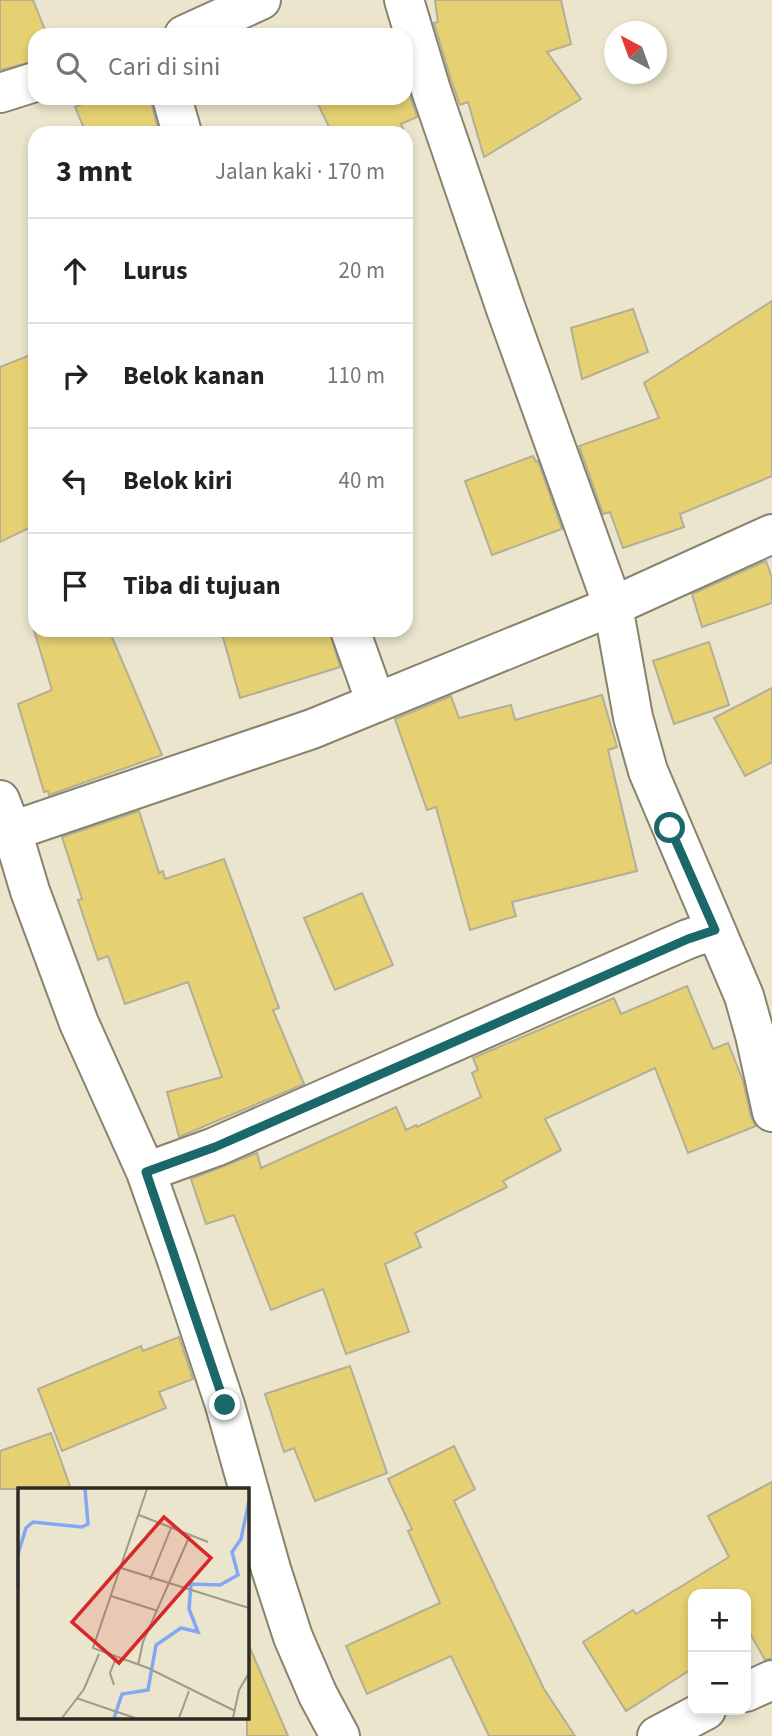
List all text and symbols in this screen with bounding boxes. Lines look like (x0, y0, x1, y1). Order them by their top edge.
north arrow (604, 21, 667, 84)
search box (28, 28, 413, 105)
icon: search (52, 48, 90, 86)
text: Cari di sini (108, 48, 221, 85)
text: 3 mnt (56, 150, 132, 193)
text: Jalan kaki · 170 m (215, 155, 385, 188)
icon: ahead (56, 252, 94, 290)
text: Lurus (123, 252, 188, 289)
text: 20 m (338, 254, 385, 287)
icon: right (56, 357, 94, 395)
text: Belok kanan (123, 357, 265, 394)
text: 110 m (327, 359, 385, 392)
icon: left (56, 462, 94, 500)
text: Belok kiri (123, 462, 232, 499)
text: 40 m (338, 464, 385, 497)
icon: arrive (56, 567, 94, 605)
text: Tiba di tujuan (123, 567, 281, 604)
route start (654, 812, 685, 843)
route end (209, 1389, 240, 1420)
inset map (18, 1488, 248, 1718)
map controls (688, 1589, 751, 1715)
button: + (688, 1589, 751, 1652)
button: − (688, 1652, 751, 1715)

